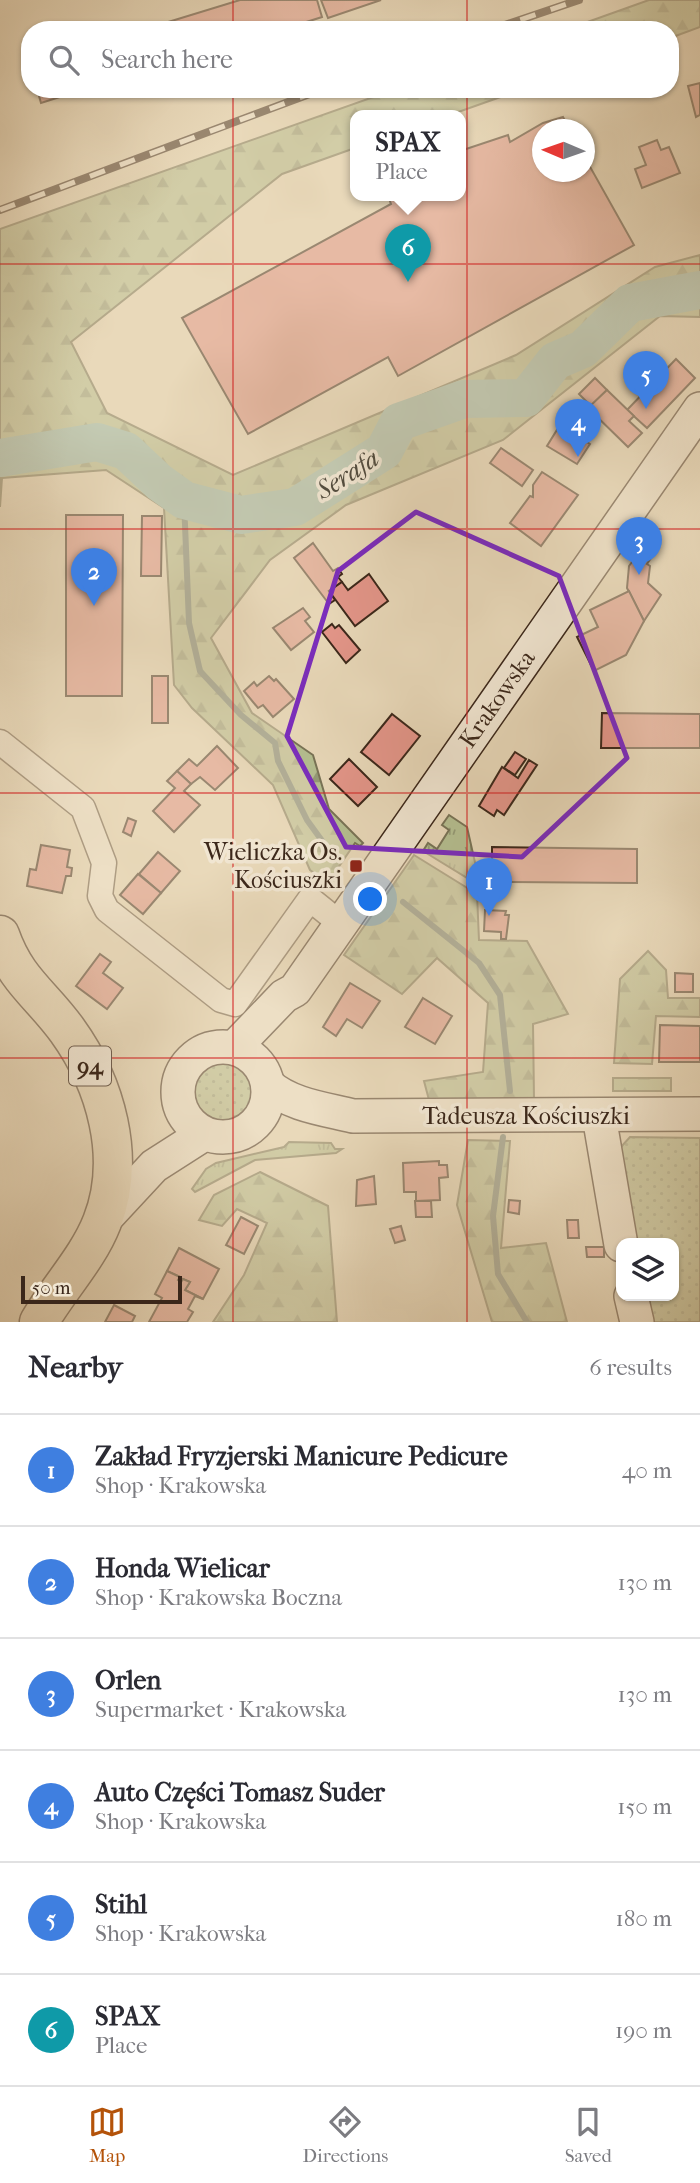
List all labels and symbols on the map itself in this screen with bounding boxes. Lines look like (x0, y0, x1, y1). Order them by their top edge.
north arrow (532, 119, 595, 182)
pin: 6 (385, 224, 431, 282)
pin: 5 (623, 351, 669, 409)
pin: 4 (555, 399, 601, 457)
water label: Serafa (309, 443, 385, 507)
pin: 3 (616, 517, 662, 575)
pin: 2 (71, 548, 117, 606)
street label: Krakowska (453, 644, 541, 753)
place label: Wieliczka Os. Kościuszki (203, 838, 342, 894)
marker: Wieliczka Os. Kościuszki (348, 858, 364, 874)
pin: 1 (466, 858, 512, 916)
your location (353, 882, 387, 916)
road number: 94 (69, 1046, 111, 1086)
street label: Tadeusza Kościuszki (422, 1102, 630, 1130)
scale bar (21, 1273, 182, 1305)

